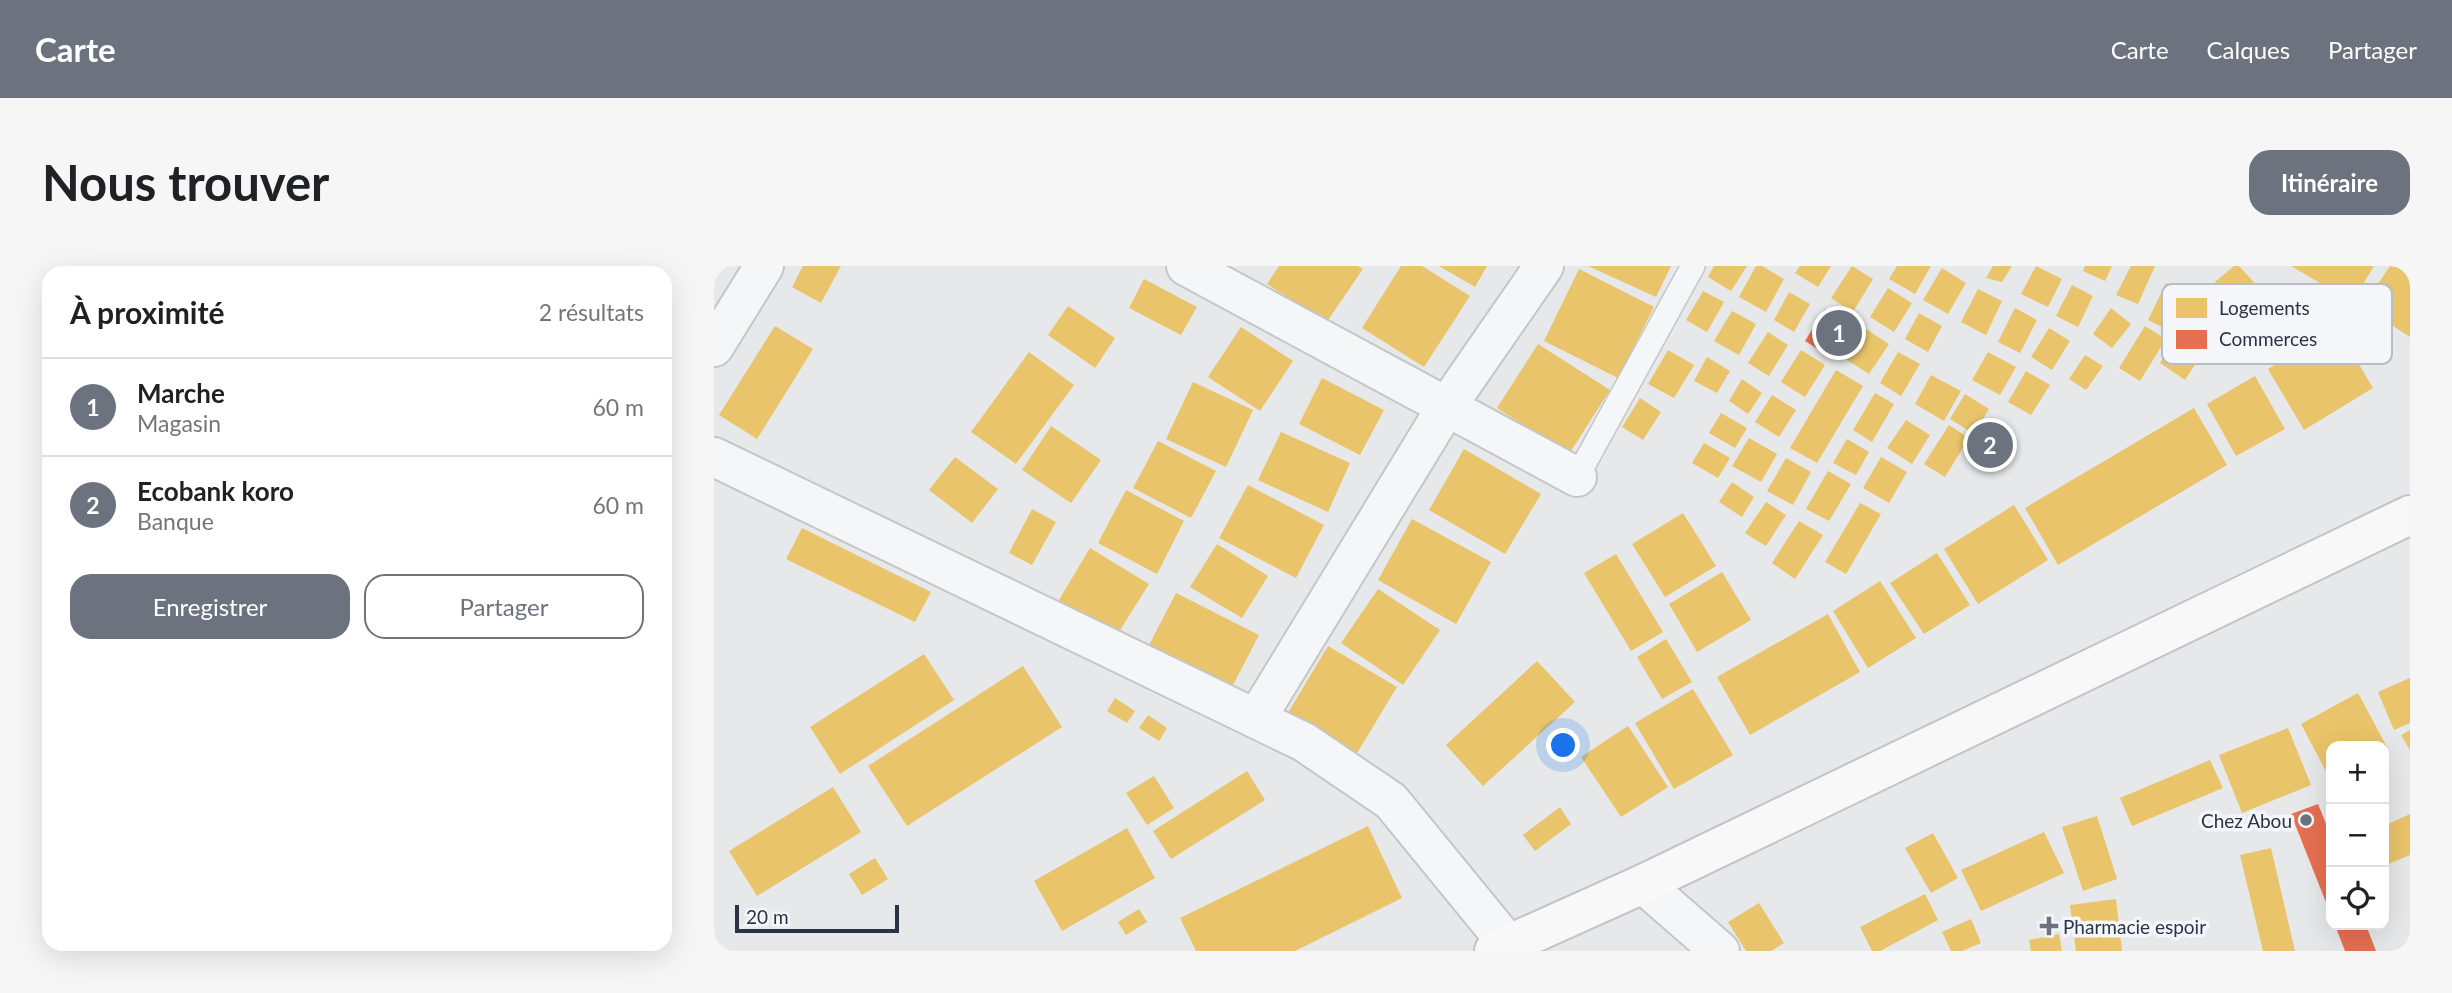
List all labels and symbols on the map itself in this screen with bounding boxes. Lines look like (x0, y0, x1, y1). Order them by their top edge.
legend (2162, 284, 2392, 364)
text: Logements (2219, 296, 2310, 319)
pin: 1 (1816, 307, 1862, 359)
text: Commerces (2219, 327, 2317, 350)
pin: 2 (1967, 419, 2013, 471)
your location (1546, 728, 1580, 762)
place label: Chez Abou (2201, 809, 2292, 832)
marker: Chez Abou (2298, 812, 2314, 828)
scale bar (735, 902, 900, 934)
place label: Pharmacie espoir (2063, 915, 2206, 938)
marker: Pharmacie espoir (2041, 918, 2057, 934)

